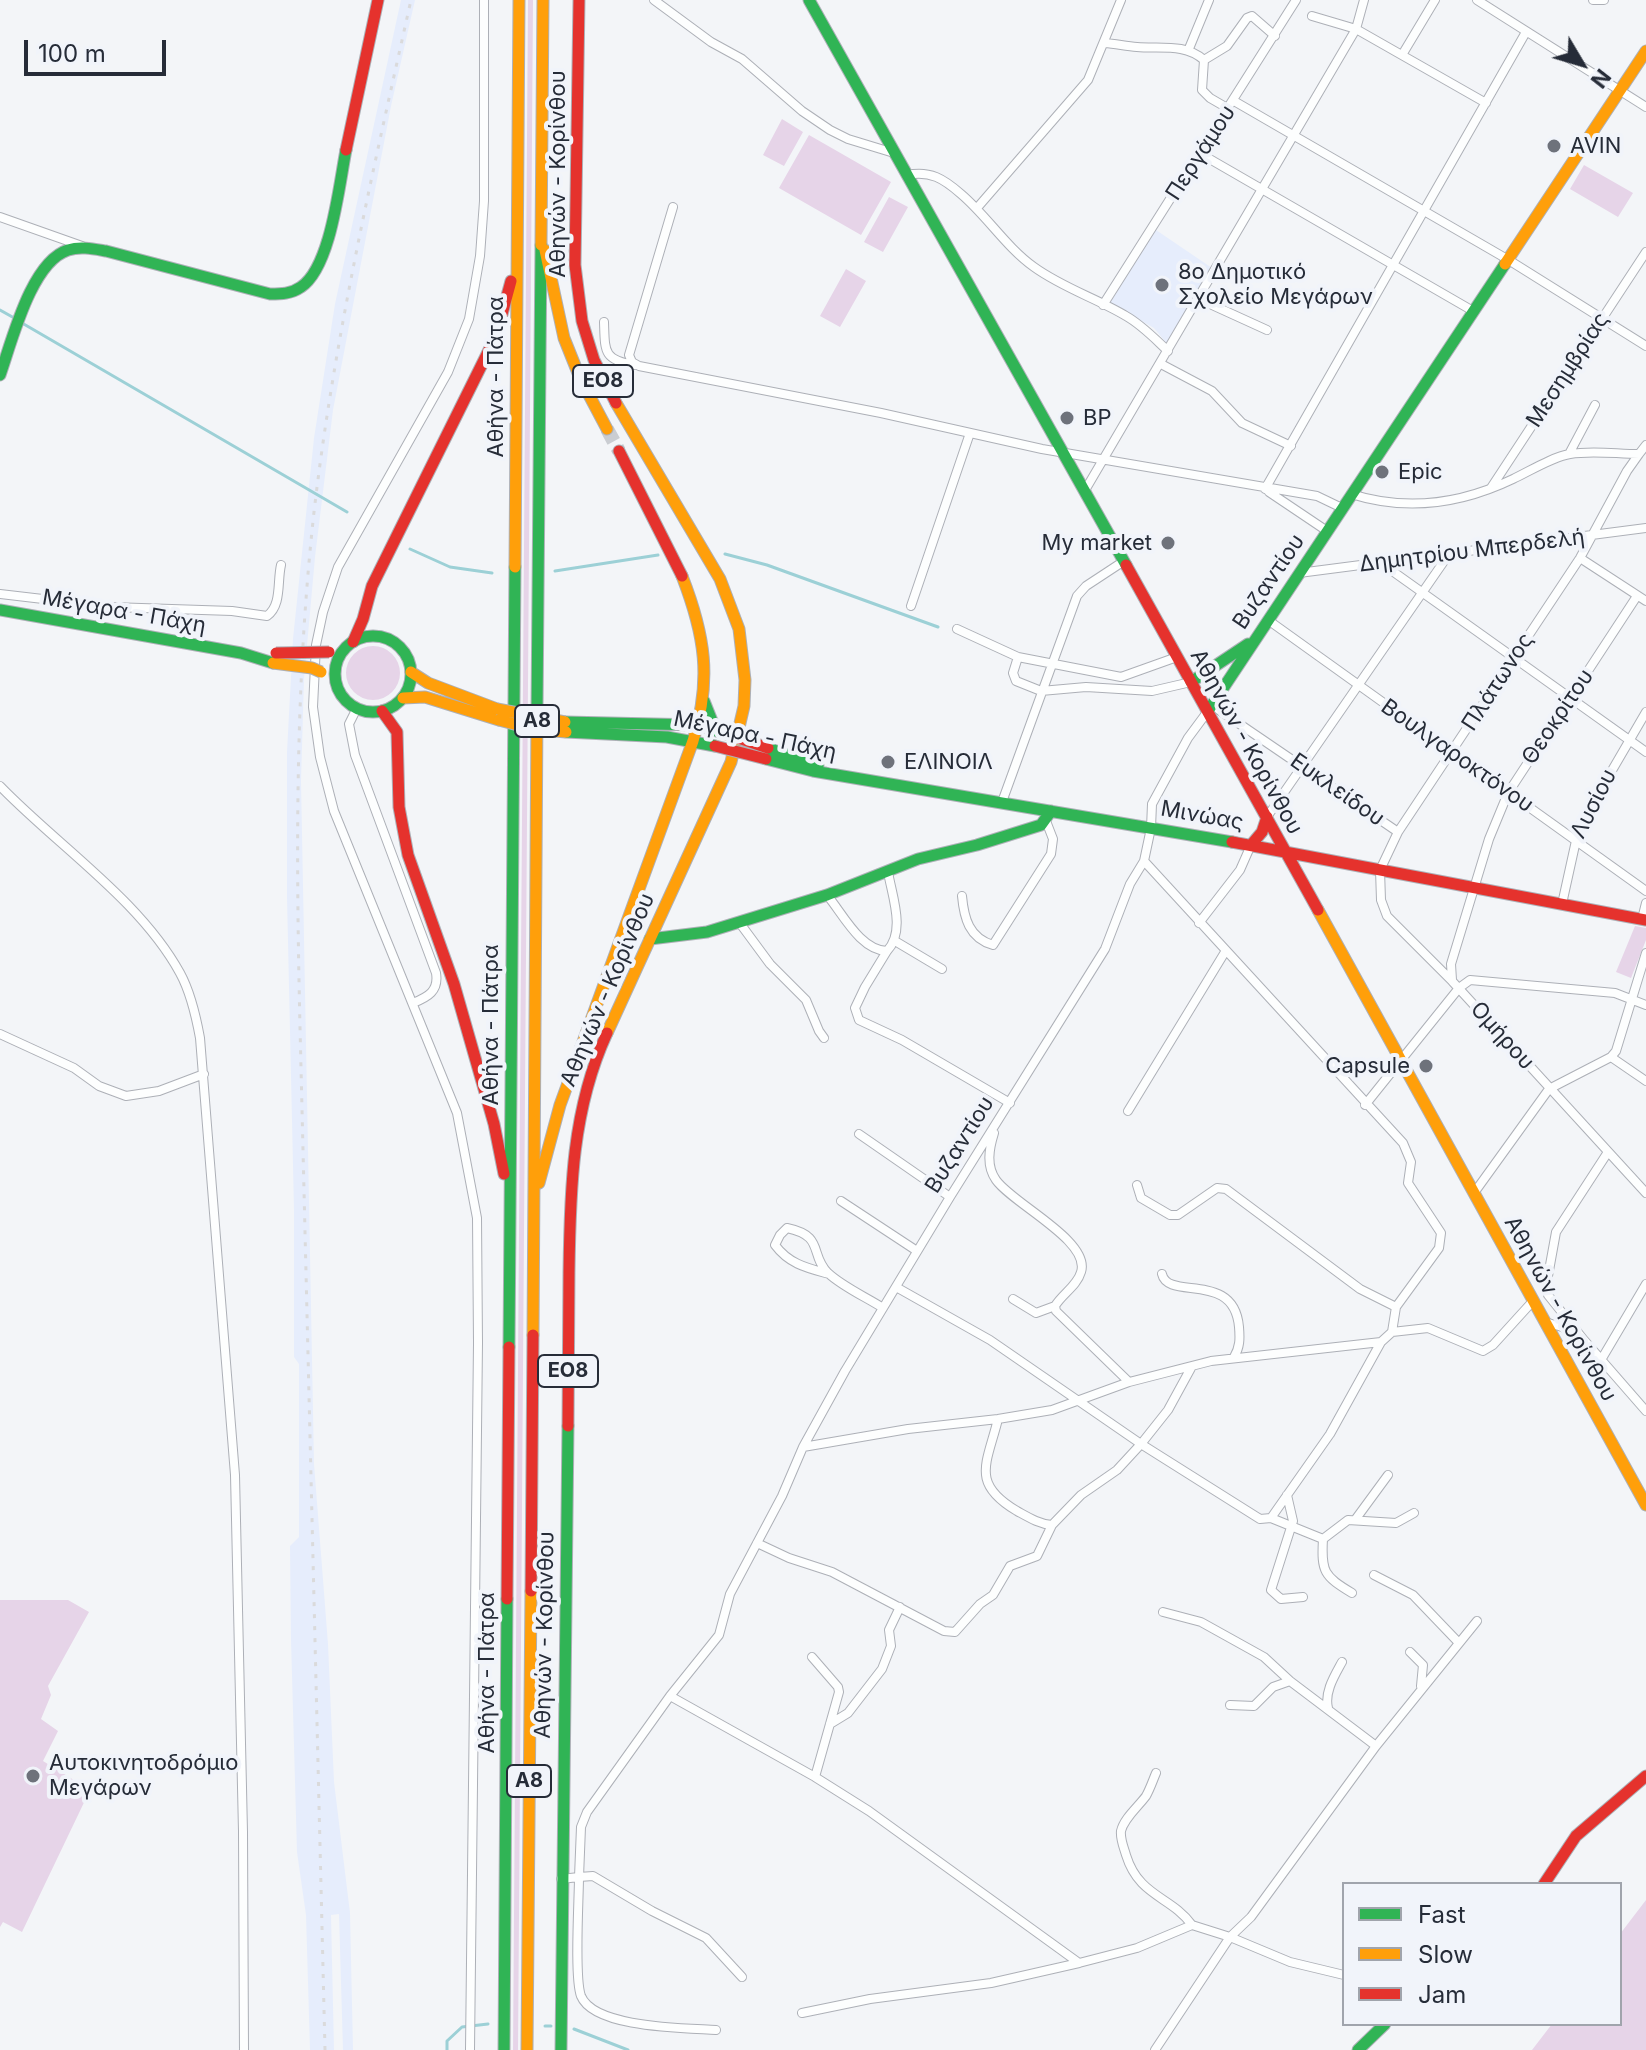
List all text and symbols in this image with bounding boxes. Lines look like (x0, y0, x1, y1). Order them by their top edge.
scale bar (28, 24, 170, 74)
north arrow (1542, 24, 1622, 104)
text: 100 m (38, 39, 106, 68)
text: N (1586, 64, 1616, 93)
street label: Αθηνών - Κορίνθου (545, 70, 571, 278)
street label: Περγάμου (1161, 101, 1241, 205)
place label: AVIN (1570, 133, 1621, 159)
marker: AVIN (1545, 137, 1563, 155)
place label: 8ο Δημοτικό Σχολείο Μεγάρων (1178, 259, 1373, 310)
marker: 8ο Δημοτικό Σχολείο Μεγάρων (1153, 276, 1171, 294)
street label: Αθήνα - Πάτρα (483, 296, 509, 458)
street label: Μεσημβρίας (1521, 308, 1615, 432)
road number: ΕΟ8 (573, 365, 633, 397)
place label: BP (1083, 405, 1111, 431)
marker: BP (1058, 409, 1076, 427)
place label: Epic (1398, 459, 1443, 485)
marker: Epic (1373, 463, 1391, 481)
street label: Δημητρίου Μπερδελή (1358, 524, 1586, 578)
street label: Βυζαντίου (1228, 529, 1310, 635)
place label: My market (1042, 530, 1152, 556)
marker: My market (1159, 534, 1177, 552)
street label: Μέγαρα - Πάχη (40, 585, 208, 639)
street label: Πλάτωνος (1457, 628, 1539, 736)
street label: Αθηνών - Κορίνθου (1184, 645, 1308, 839)
street label: Θεοκρίτου (1517, 664, 1599, 770)
street label: Βουλγαροκτόνου (1376, 694, 1538, 818)
road number: Α8 (515, 705, 559, 737)
street label: Μέγαρα - Πάχη (671, 706, 839, 766)
street label: Ευκλείδου (1285, 748, 1389, 832)
place label: ΕΛΙΝΟΙΛ (904, 749, 993, 775)
marker: ΕΛΙΝΟΙΛ (879, 753, 897, 771)
street label: Λυσίου (1565, 765, 1623, 843)
street label: Μινώας (1159, 796, 1245, 836)
street label: Αθηνών - Κορίνθου (555, 889, 661, 1091)
street label: Αθήνα - Πάτρα (478, 944, 504, 1106)
street label: Ομήρου (1465, 997, 1539, 1075)
place label: Capsule (1325, 1053, 1410, 1079)
marker: Capsule (1417, 1057, 1435, 1075)
street label: Βυζαντίου (920, 1092, 1000, 1198)
street label: Αθηνών - Κορίνθου (1498, 1212, 1622, 1406)
road number: ΕΟ8 (538, 1355, 598, 1387)
street label: Αθηνών - Κορίνθου (530, 1531, 560, 1739)
street label: Αθήνα - Πάτρα (474, 1592, 500, 1754)
place label: Αυτοκινητοδρόμιο Μεγάρων (49, 1750, 239, 1802)
road number: Α8 (507, 1765, 551, 1797)
marker: Αυτοκινητοδρόμιο Μεγάρων (24, 1767, 42, 1785)
legend (1342, 1882, 1622, 2026)
text: Fast (1418, 1900, 1466, 1929)
text: Slow (1418, 1940, 1473, 1969)
text: Jam (1418, 1980, 1466, 2009)

